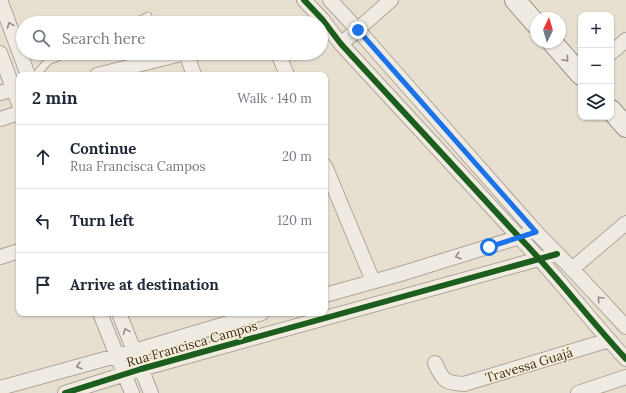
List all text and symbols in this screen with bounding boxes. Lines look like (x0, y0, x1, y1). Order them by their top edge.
north arrow (530, 12, 566, 48)
map controls (578, 12, 614, 120)
button: + (578, 12, 614, 48)
search box (16, 16, 328, 60)
route end (349, 21, 367, 39)
one-way arrow (6, 22, 14, 29)
icon: search (30, 27, 52, 49)
text: Search here (62, 29, 145, 48)
button: − (578, 48, 614, 84)
one-way arrow (562, 54, 569, 61)
button: layers (578, 84, 614, 120)
text: 2 min (32, 87, 78, 109)
text: Walk · 140 m (237, 90, 312, 107)
text: Continue (70, 139, 136, 158)
icon: ahead (32, 146, 54, 168)
text: 20 m (282, 148, 312, 165)
text: Rua Francisca Campos (70, 158, 206, 175)
icon: left (32, 210, 54, 232)
text: Turn left (70, 211, 134, 230)
text: 120 m (277, 212, 312, 229)
route start (480, 238, 498, 256)
one-way arrow (455, 251, 462, 260)
icon: arrive (32, 274, 54, 296)
text: Arrive at destination (70, 275, 219, 294)
one-way arrow (597, 296, 604, 304)
street label: Rua Francisca Campos (124, 317, 260, 371)
one-way arrow (123, 327, 131, 335)
street label: Travessa Guajá (483, 344, 575, 386)
one-way arrow (76, 361, 83, 370)

